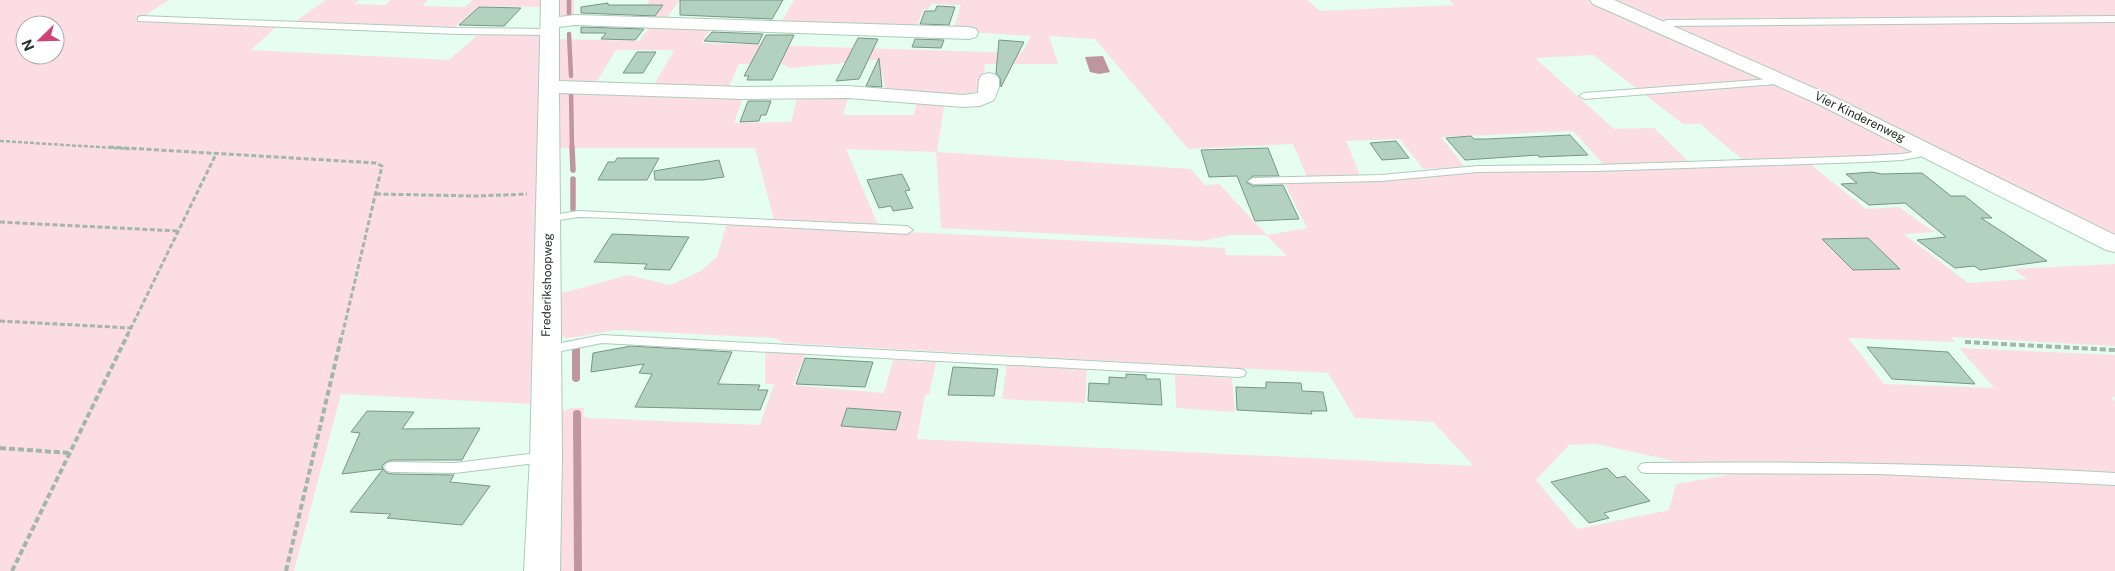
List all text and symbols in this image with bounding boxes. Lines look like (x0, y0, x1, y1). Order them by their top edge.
north arrow (15, 15, 65, 65)
text: N (19, 37, 38, 53)
street label: Vier Kinderenweg (1812, 89, 1908, 145)
street label: Frederikshoopweg (539, 233, 555, 337)

